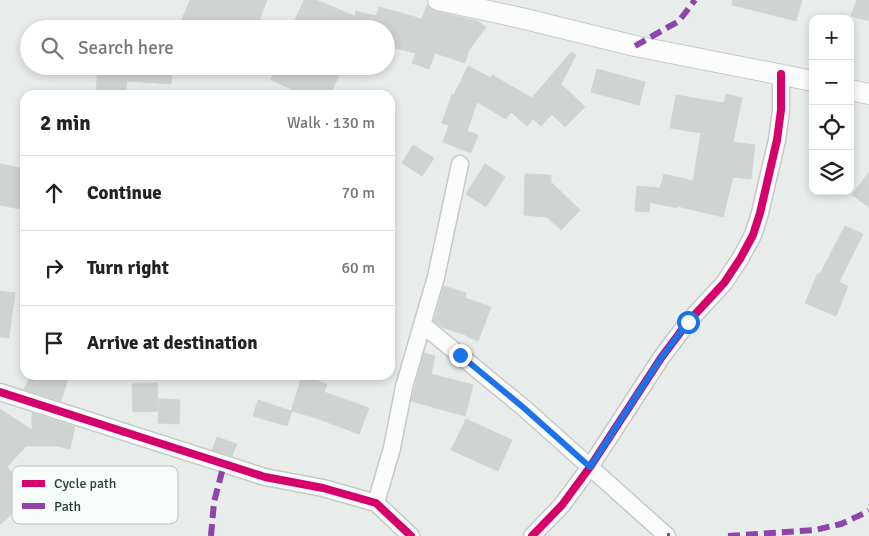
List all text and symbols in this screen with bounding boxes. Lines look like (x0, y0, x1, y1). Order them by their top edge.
map controls (809, 15, 854, 195)
button: + (809, 15, 854, 60)
search box (20, 20, 395, 75)
icon: search (38, 34, 66, 62)
text: Search here (78, 36, 174, 60)
button: − (809, 60, 854, 105)
button: locate (809, 105, 854, 150)
text: 2 min (40, 110, 91, 136)
text: Walk · 130 m (287, 113, 375, 133)
button: layers (809, 150, 854, 195)
icon: ahead (40, 179, 68, 207)
text: Continue (87, 181, 162, 205)
text: 70 m (341, 183, 375, 203)
icon: right (40, 254, 68, 282)
text: Turn right (87, 256, 169, 280)
text: 60 m (341, 258, 375, 278)
route start (677, 311, 700, 334)
icon: arrive (40, 329, 68, 357)
text: Arrive at destination (87, 331, 258, 355)
route end (449, 344, 472, 367)
legend (12, 466, 178, 524)
text: Cycle path (54, 475, 116, 492)
text: Path (54, 498, 81, 515)

